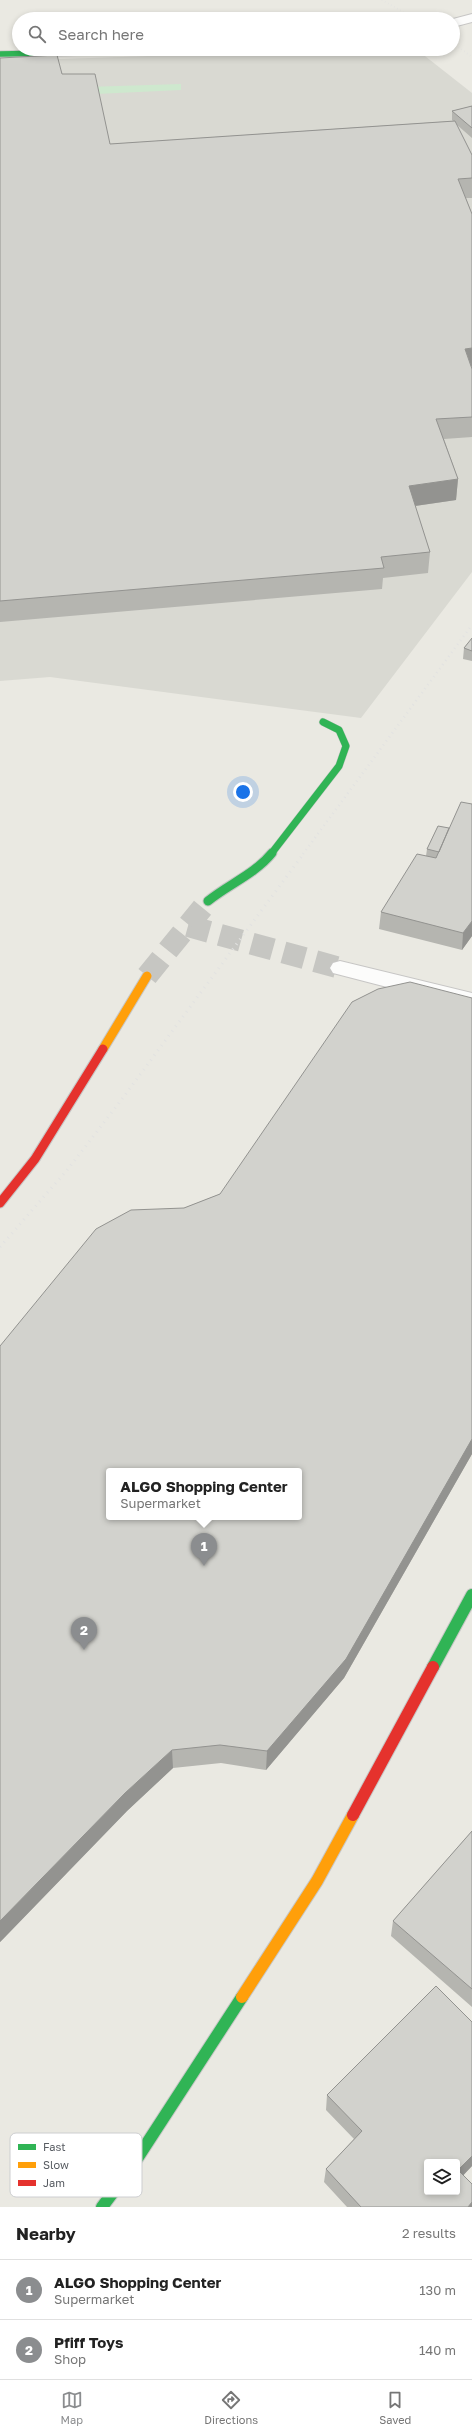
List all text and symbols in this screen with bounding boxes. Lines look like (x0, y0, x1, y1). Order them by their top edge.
search box (12, 12, 460, 56)
icon: search (26, 23, 48, 45)
text: Search here (58, 25, 144, 43)
your location (233, 782, 253, 802)
popup (106, 1468, 302, 1520)
text: ALGO Shopping Center (120, 1477, 288, 1495)
text: Supermarket (120, 1495, 201, 1511)
pin: 1 (191, 1533, 217, 1566)
pin: 2 (71, 1617, 97, 1650)
legend (10, 2133, 142, 2197)
text: Fast (43, 2140, 66, 2153)
text: Slow (43, 2158, 69, 2171)
map controls (424, 2159, 460, 2195)
button: layers (424, 2159, 460, 2195)
text: Jam (43, 2176, 65, 2189)
text: Nearby (16, 2223, 76, 2244)
text: 2 results (402, 2225, 456, 2241)
text: ALGO Shopping Center (54, 2273, 221, 2291)
text: 1 (26, 2282, 32, 2298)
text: 130 m (419, 2282, 456, 2298)
text: Supermarket (54, 2291, 135, 2307)
text: Pfiff Toys (54, 2333, 123, 2351)
text: 2 (25, 2342, 33, 2358)
text: 140 m (419, 2342, 456, 2358)
text: Shop (54, 2351, 86, 2367)
tab: Map (61, 2389, 83, 2426)
tab: Directions (204, 2389, 258, 2426)
tab: Saved (379, 2389, 411, 2426)

